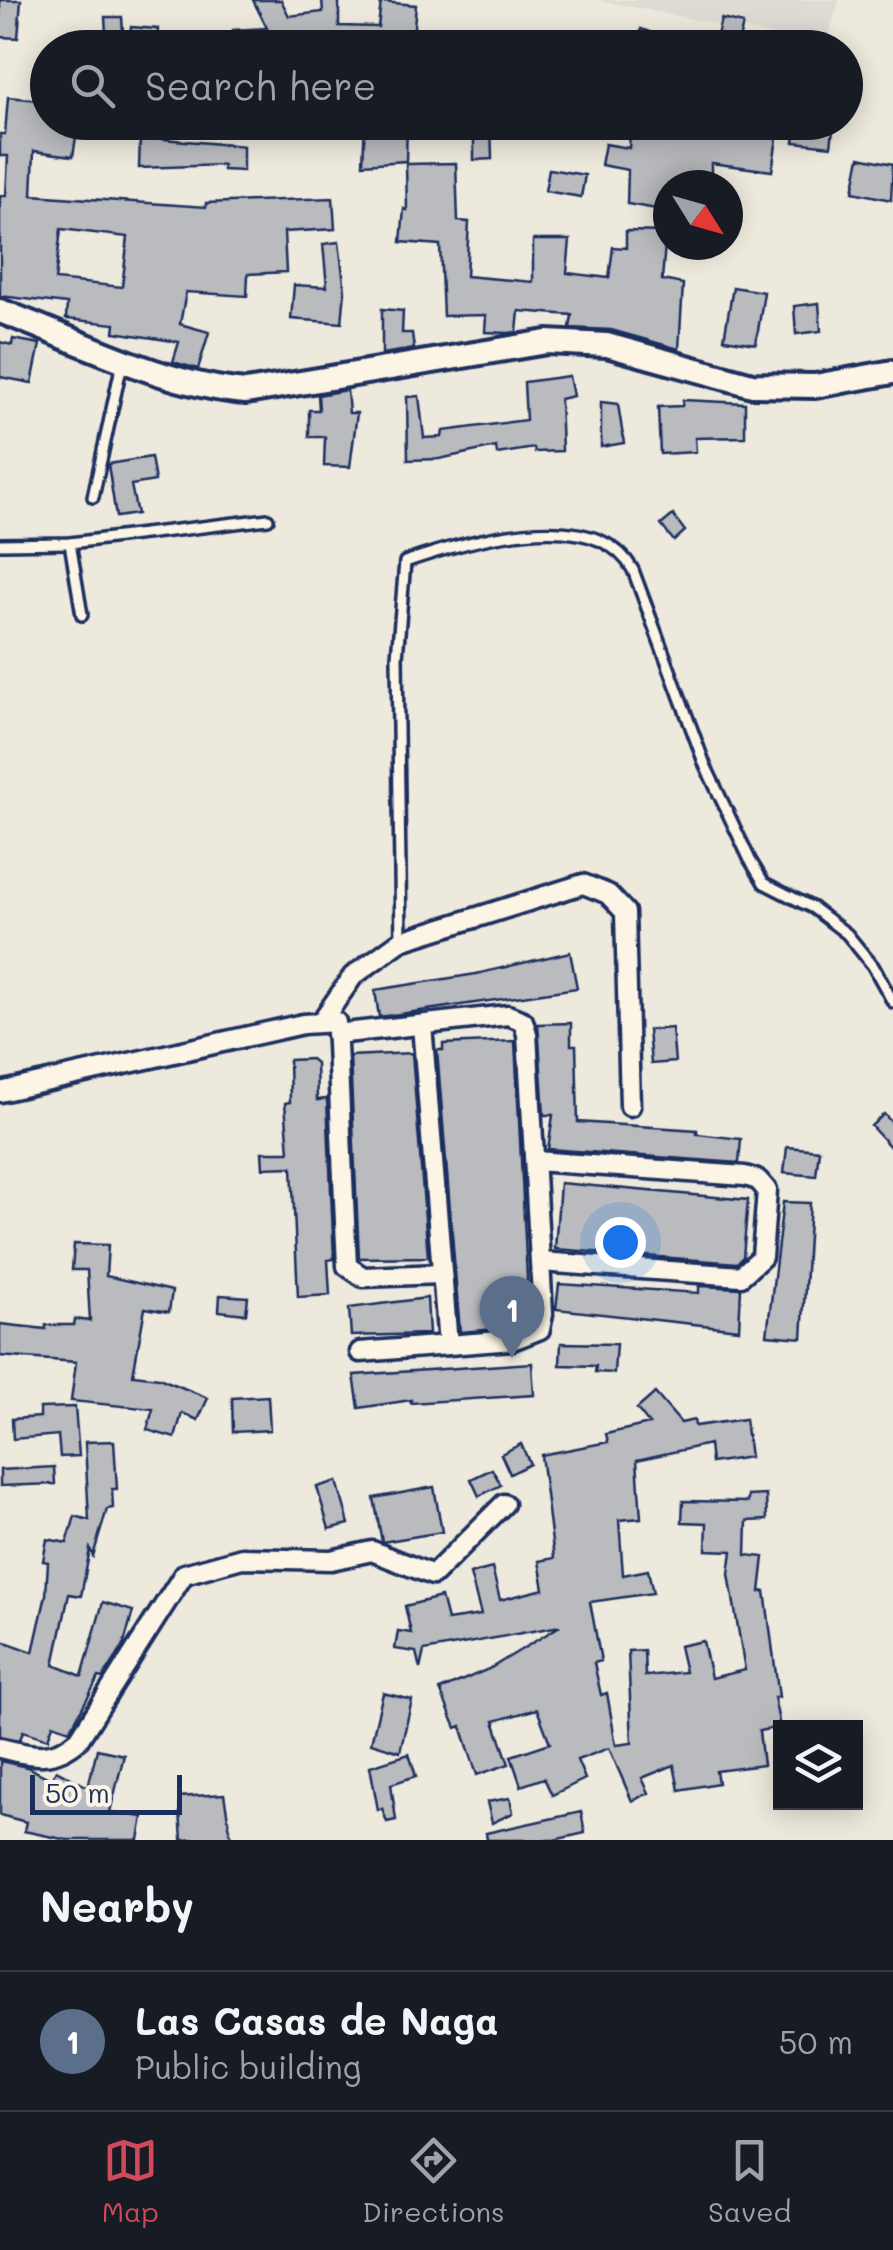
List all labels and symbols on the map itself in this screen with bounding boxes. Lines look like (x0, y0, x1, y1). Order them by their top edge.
north arrow (653, 170, 743, 260)
your location (595, 1217, 646, 1268)
pin: 1 (480, 1276, 544, 1358)
scale bar (30, 1770, 182, 1814)

